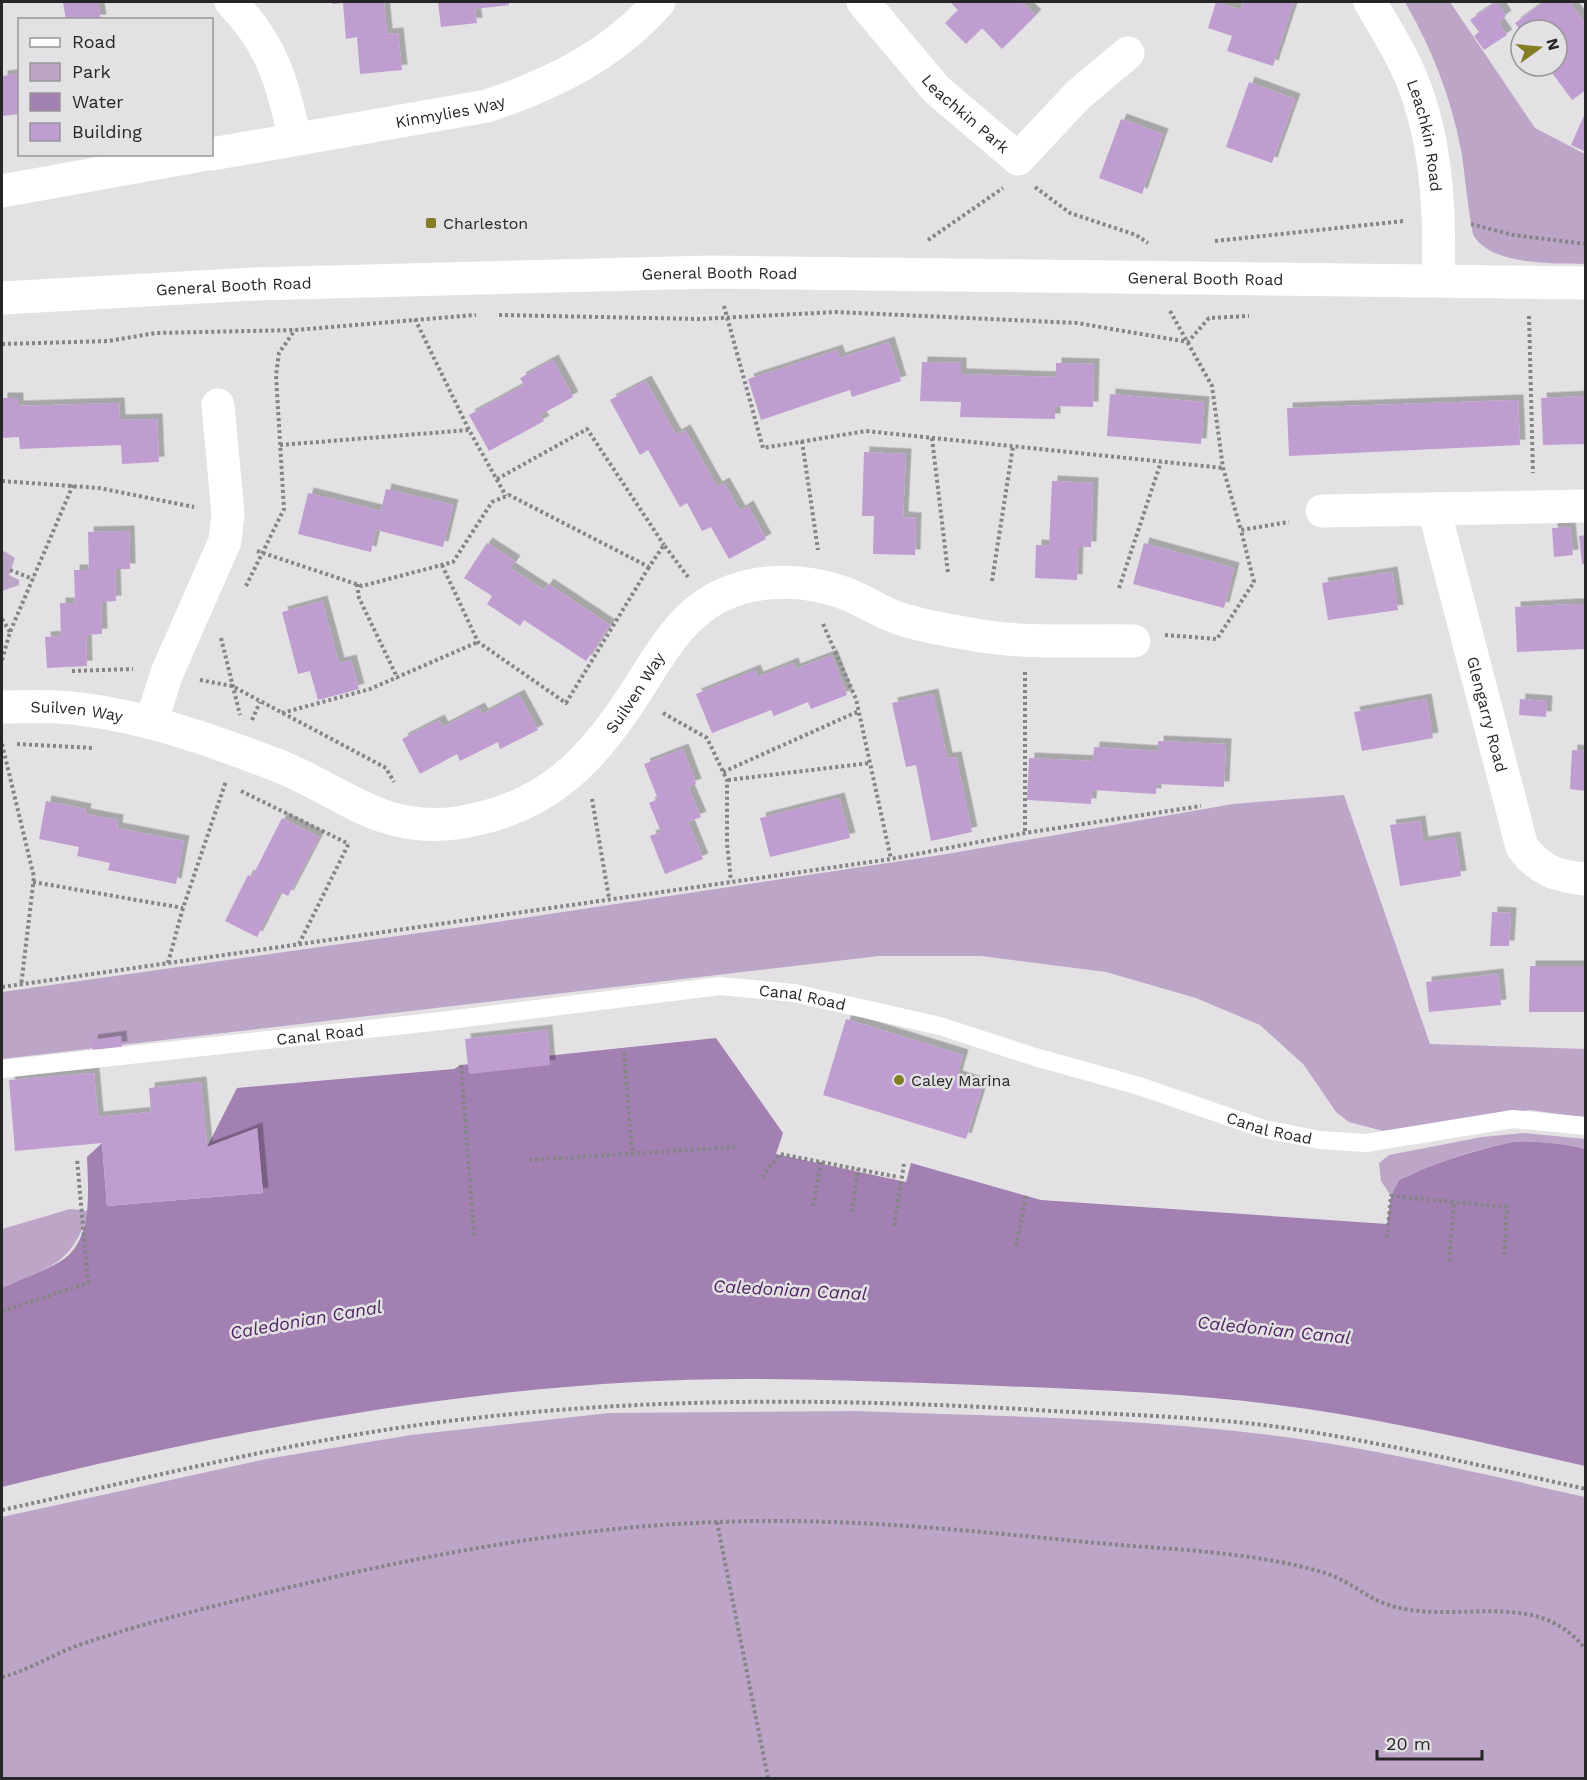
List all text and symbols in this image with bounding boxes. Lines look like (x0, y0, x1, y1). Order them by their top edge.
legend (18, 18, 213, 156)
north arrow (1509, 18, 1569, 78)
text: Road (72, 31, 116, 52)
text: N (1542, 36, 1564, 52)
text: Park (72, 61, 111, 82)
street label: Leachkin Park (918, 71, 1013, 157)
street label: Leachkin Road (1403, 77, 1446, 192)
text: Water (72, 91, 124, 112)
street label: Kinmylies Way (394, 91, 509, 132)
text: Building (72, 121, 142, 142)
place label: Charleston (443, 214, 528, 233)
marker: Charleston (424, 216, 438, 230)
street label: General Booth Road (641, 263, 797, 284)
street label: General Booth Road (1127, 268, 1283, 289)
street label: General Booth Road (155, 273, 312, 299)
street label: Suilven Way (601, 648, 669, 737)
street label: Glengarry Road (1463, 654, 1511, 774)
street label: Suilven Way (30, 698, 125, 726)
street label: Canal Road (758, 981, 848, 1014)
street label: Canal Road (275, 1020, 365, 1049)
place label: Caley Marina (911, 1071, 1010, 1090)
marker: Caley Marina (892, 1073, 906, 1087)
street label: Canal Road (1224, 1108, 1314, 1148)
water label: Caledonian Canal (712, 1275, 868, 1304)
water label: Caledonian Canal (228, 1296, 384, 1343)
water label: Caledonian Canal (1196, 1311, 1352, 1348)
scale bar (1377, 1723, 1482, 1761)
text: 20 m (1386, 1733, 1431, 1754)

